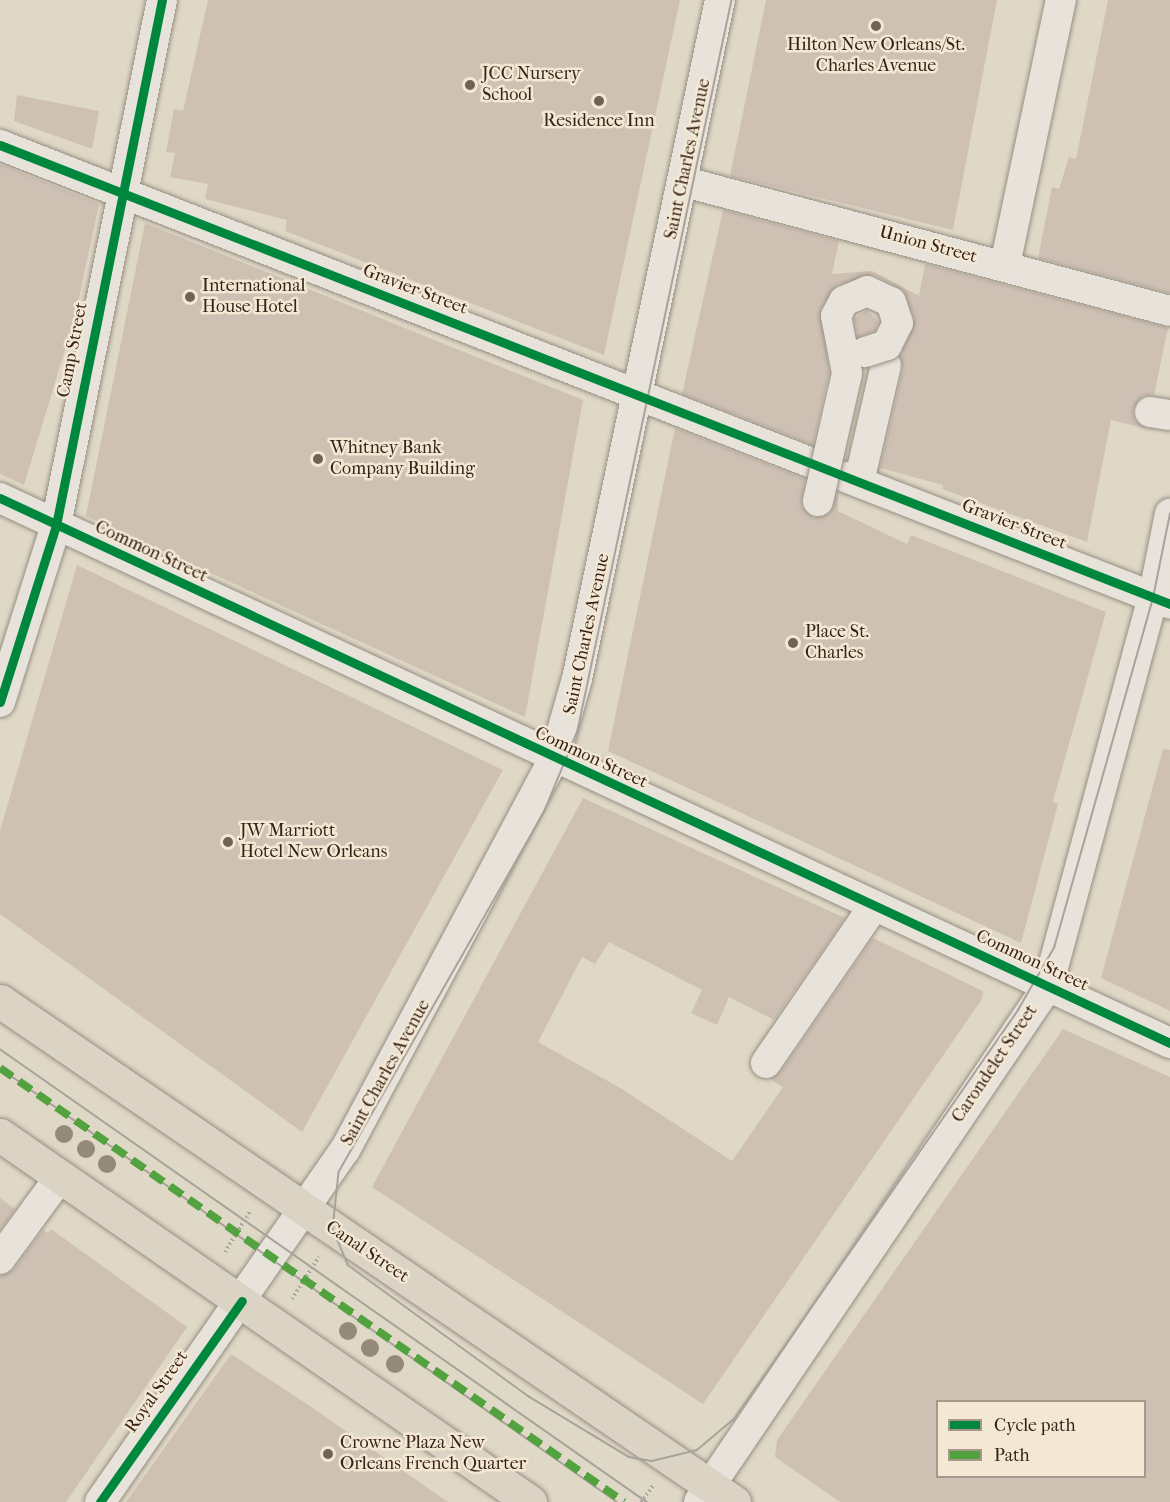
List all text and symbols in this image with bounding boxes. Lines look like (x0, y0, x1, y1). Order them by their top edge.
marker: Hilton New Orleans/St. Charles Avenue (869, 19, 883, 33)
place label: Hilton New Orleans/St. Charles Avenue (787, 35, 965, 78)
place label: JCC Nursery School (482, 64, 581, 106)
street label: Saint Charles Avenue (660, 77, 716, 241)
marker: JCC Nursery School (463, 78, 477, 92)
marker: Residence Inn (592, 94, 606, 108)
place label: Residence Inn (543, 110, 655, 132)
street label: Union Street (877, 222, 979, 268)
street label: Gravier Street (360, 260, 470, 320)
place label: International House Hotel (202, 276, 305, 318)
marker: International House Hotel (183, 290, 197, 304)
street label: Camp Street (53, 301, 93, 399)
place label: Whitney Bank Company Building (330, 438, 475, 480)
marker: Whitney Bank Company Building (311, 452, 325, 466)
street label: Gravier Street (959, 495, 1069, 555)
street label: Common Street (91, 516, 211, 588)
street label: Saint Charles Avenue (559, 552, 615, 716)
place label: Place St. Charles (805, 622, 869, 664)
marker: Place St. Charles (786, 636, 800, 650)
street label: Common Street (531, 722, 651, 794)
place label: JW Marriott Hotel New Orleans (240, 821, 387, 864)
marker: JW Marriott Hotel New Orleans (221, 835, 235, 849)
street label: Common Street (972, 925, 1092, 997)
street label: Saint Charles Avenue (337, 996, 435, 1150)
street label: Carondelet Street (948, 1001, 1042, 1127)
street label: Canal Street (321, 1216, 413, 1288)
street label: Royal Street (121, 1347, 193, 1437)
legend (936, 1400, 1146, 1478)
text: Cycle path (994, 1415, 1075, 1436)
place label: Crowne Plaza New Orleans French Quarter (340, 1433, 526, 1476)
text: Path (994, 1445, 1030, 1466)
marker: Crowne Plaza New Orleans French Quarter (321, 1447, 335, 1461)

